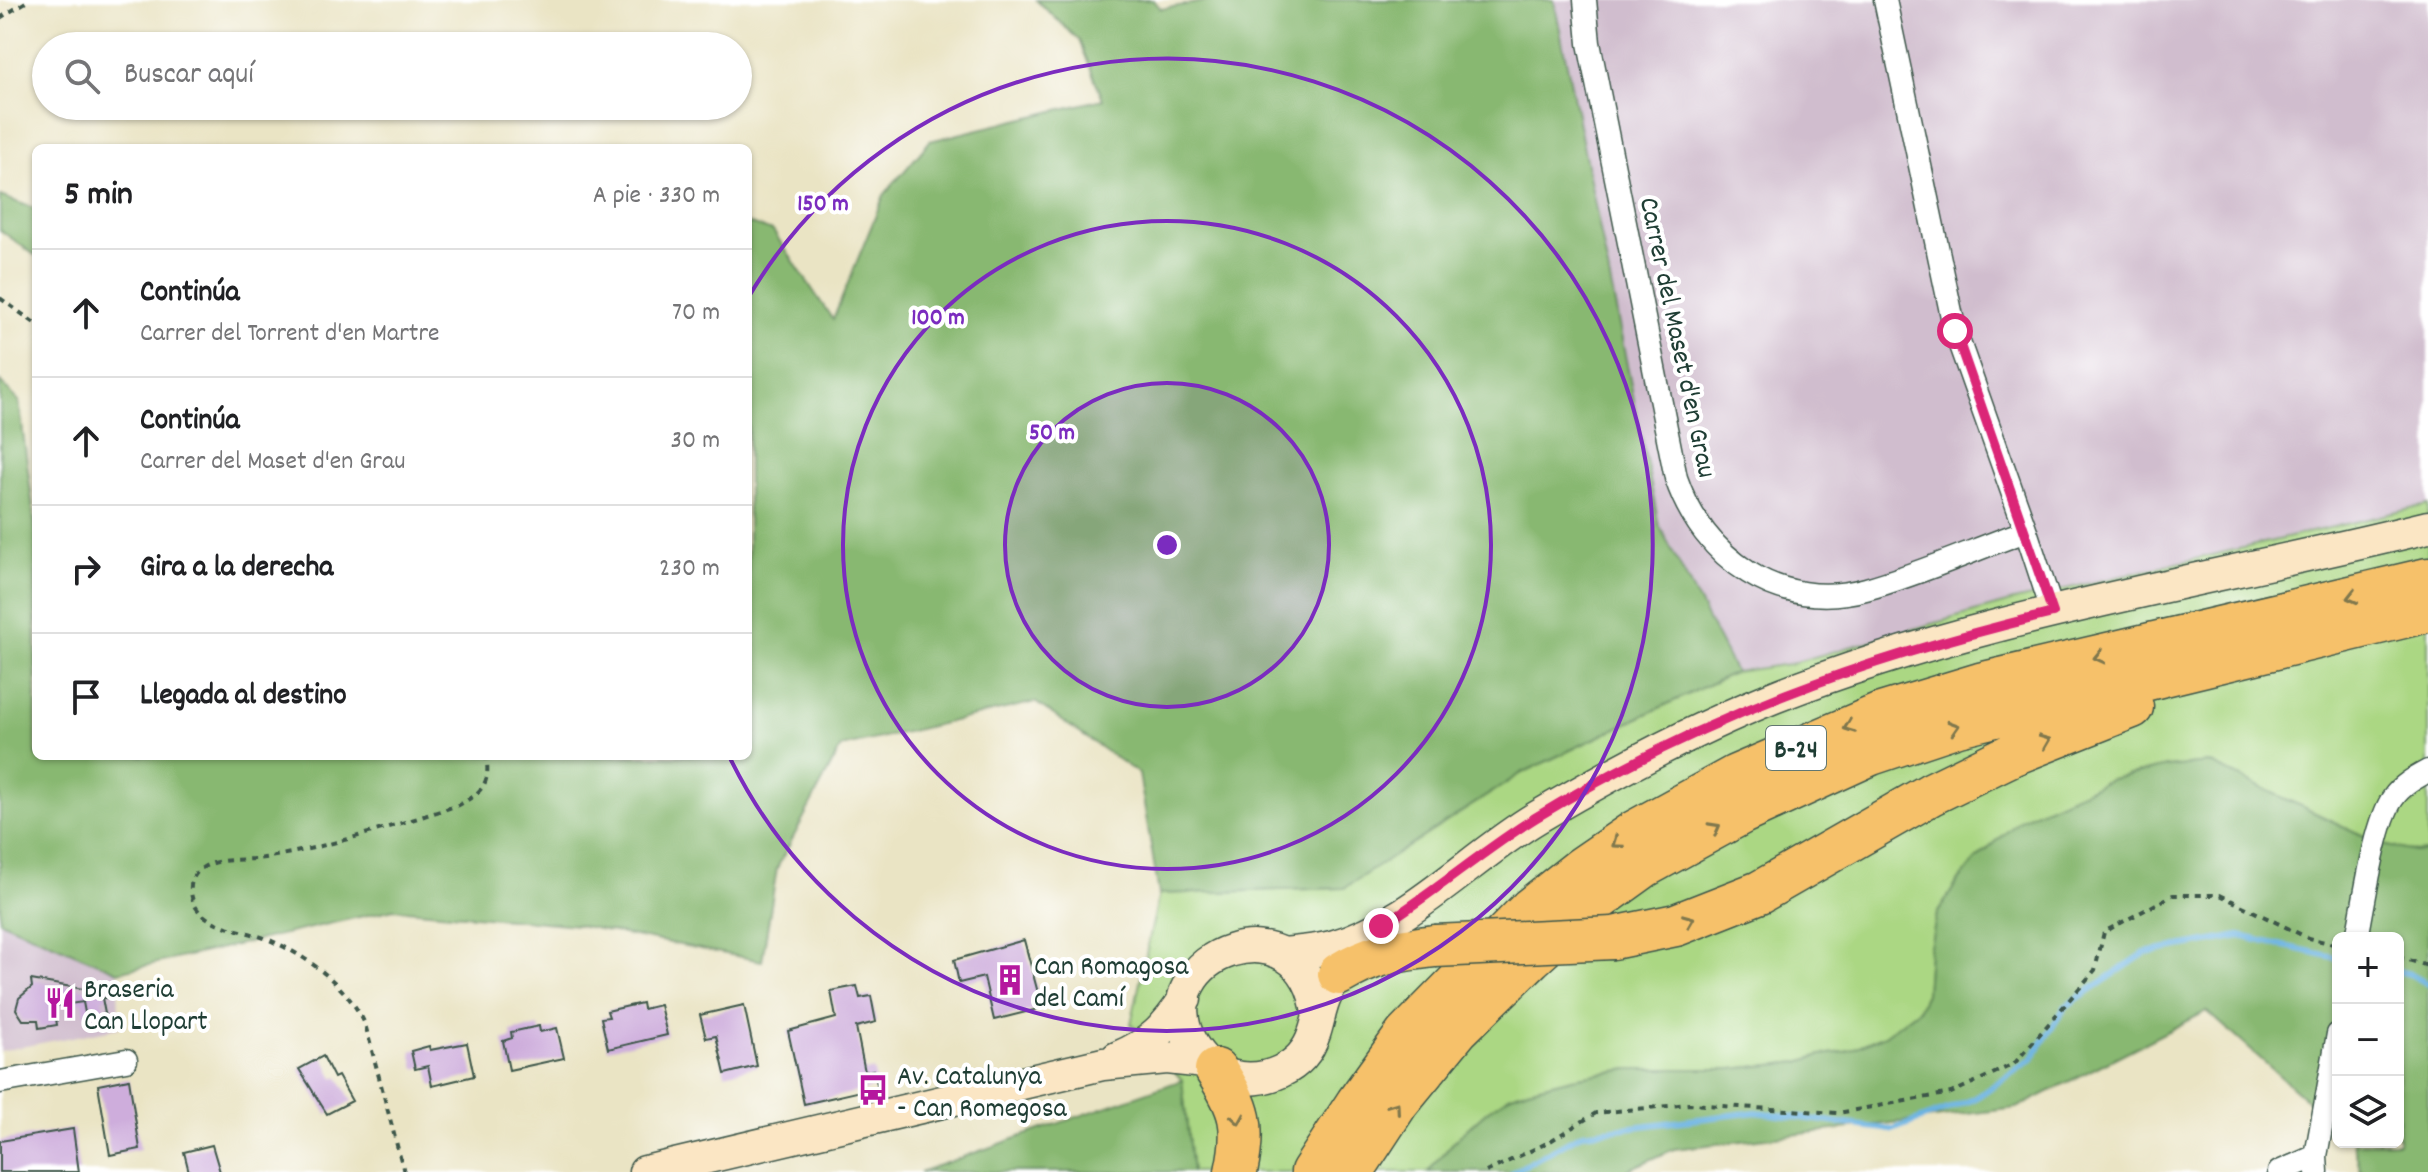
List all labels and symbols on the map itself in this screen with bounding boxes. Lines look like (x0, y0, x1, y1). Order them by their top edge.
text: 150 m (797, 188, 849, 222)
street label: Carrer del Maset d'en Grau (1626, 194, 1724, 482)
text: 100 m (911, 302, 965, 336)
route start (1937, 313, 1973, 349)
text: 50 m (1029, 417, 1075, 451)
centre of rings (1153, 531, 1181, 559)
one-way arrow (2346, 588, 2360, 605)
one-way arrow (2093, 648, 2106, 665)
one-way arrow (1843, 717, 1857, 734)
one-way arrow (1946, 720, 1960, 736)
road number: B-24 (1766, 726, 1826, 770)
one-way arrow (2037, 734, 2051, 750)
one-way arrow (1706, 822, 1720, 838)
one-way arrow (1612, 833, 1626, 848)
route end (1363, 908, 1399, 944)
one-way arrow (1681, 913, 1695, 930)
place label: Can Romagosa del Camí (1034, 949, 1189, 1021)
building icon: Can Romagosa del Camí (993, 963, 1027, 997)
place label: Braseria Can Llopart (84, 972, 208, 1044)
restaurant icon: Braseria Can Llopart (43, 986, 77, 1020)
place label: Av. Catalunya - Can Romegosa (897, 1059, 1067, 1131)
bus stop icon: Av. Catalunya - Can Romegosa (856, 1073, 890, 1107)
one-way arrow (1385, 1101, 1400, 1115)
one-way arrow (1229, 1112, 1246, 1125)

